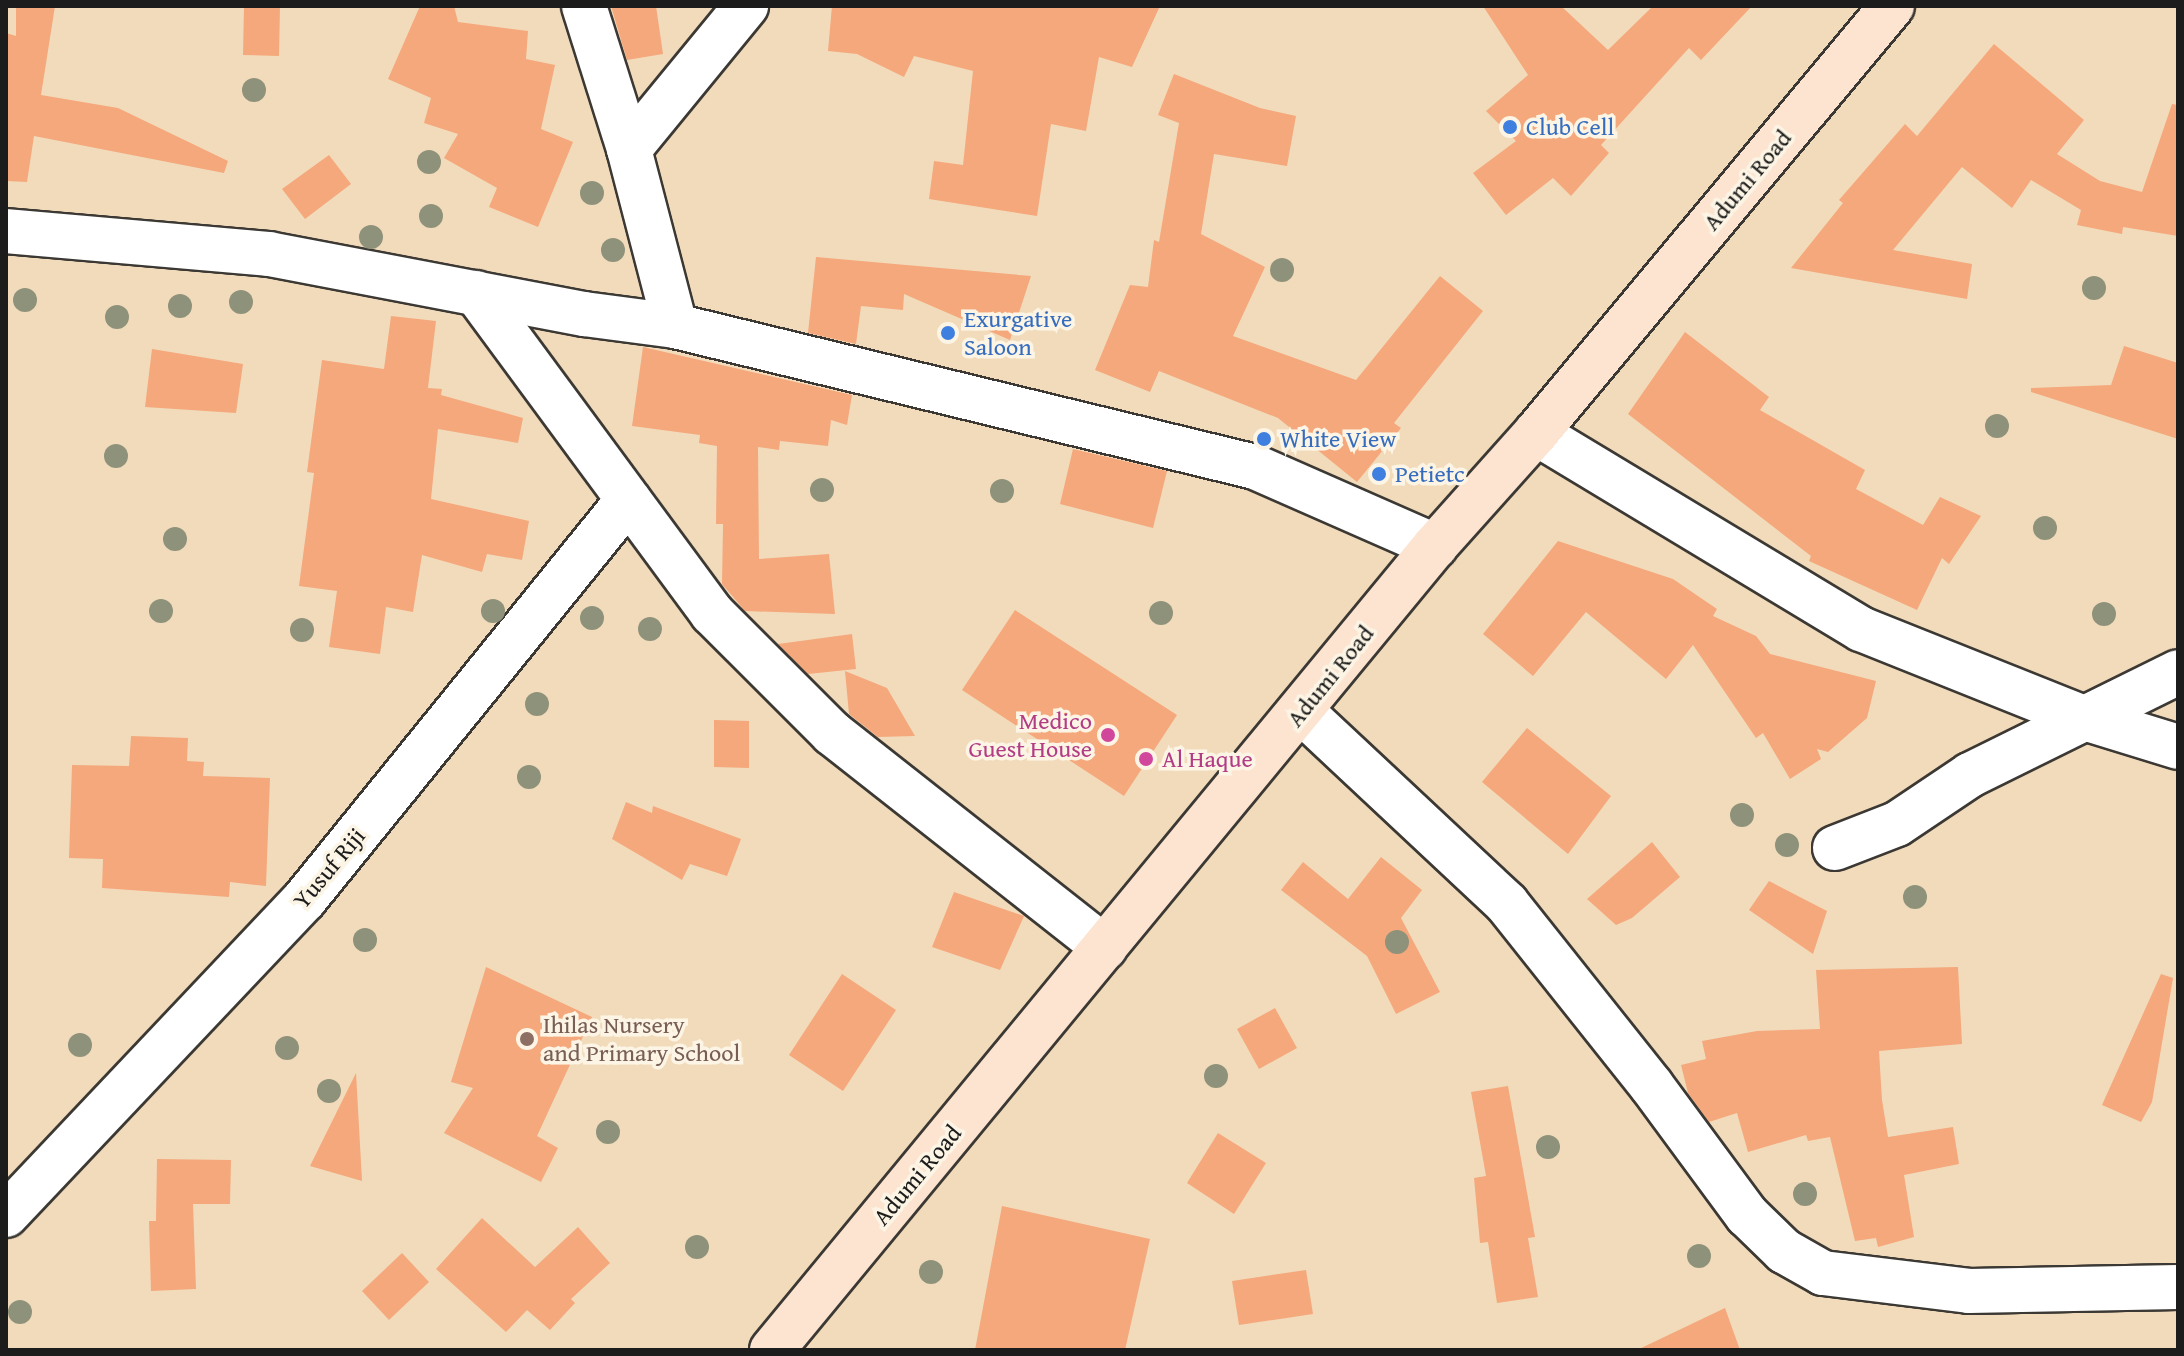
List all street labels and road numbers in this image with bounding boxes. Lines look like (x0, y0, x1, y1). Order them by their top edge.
street label: Adumi Road (1697, 124, 1797, 236)
street label: Adumi Road (1280, 619, 1380, 733)
street label: Yusuf Riji (287, 822, 371, 914)
street label: Adumi Road (867, 1119, 967, 1231)

